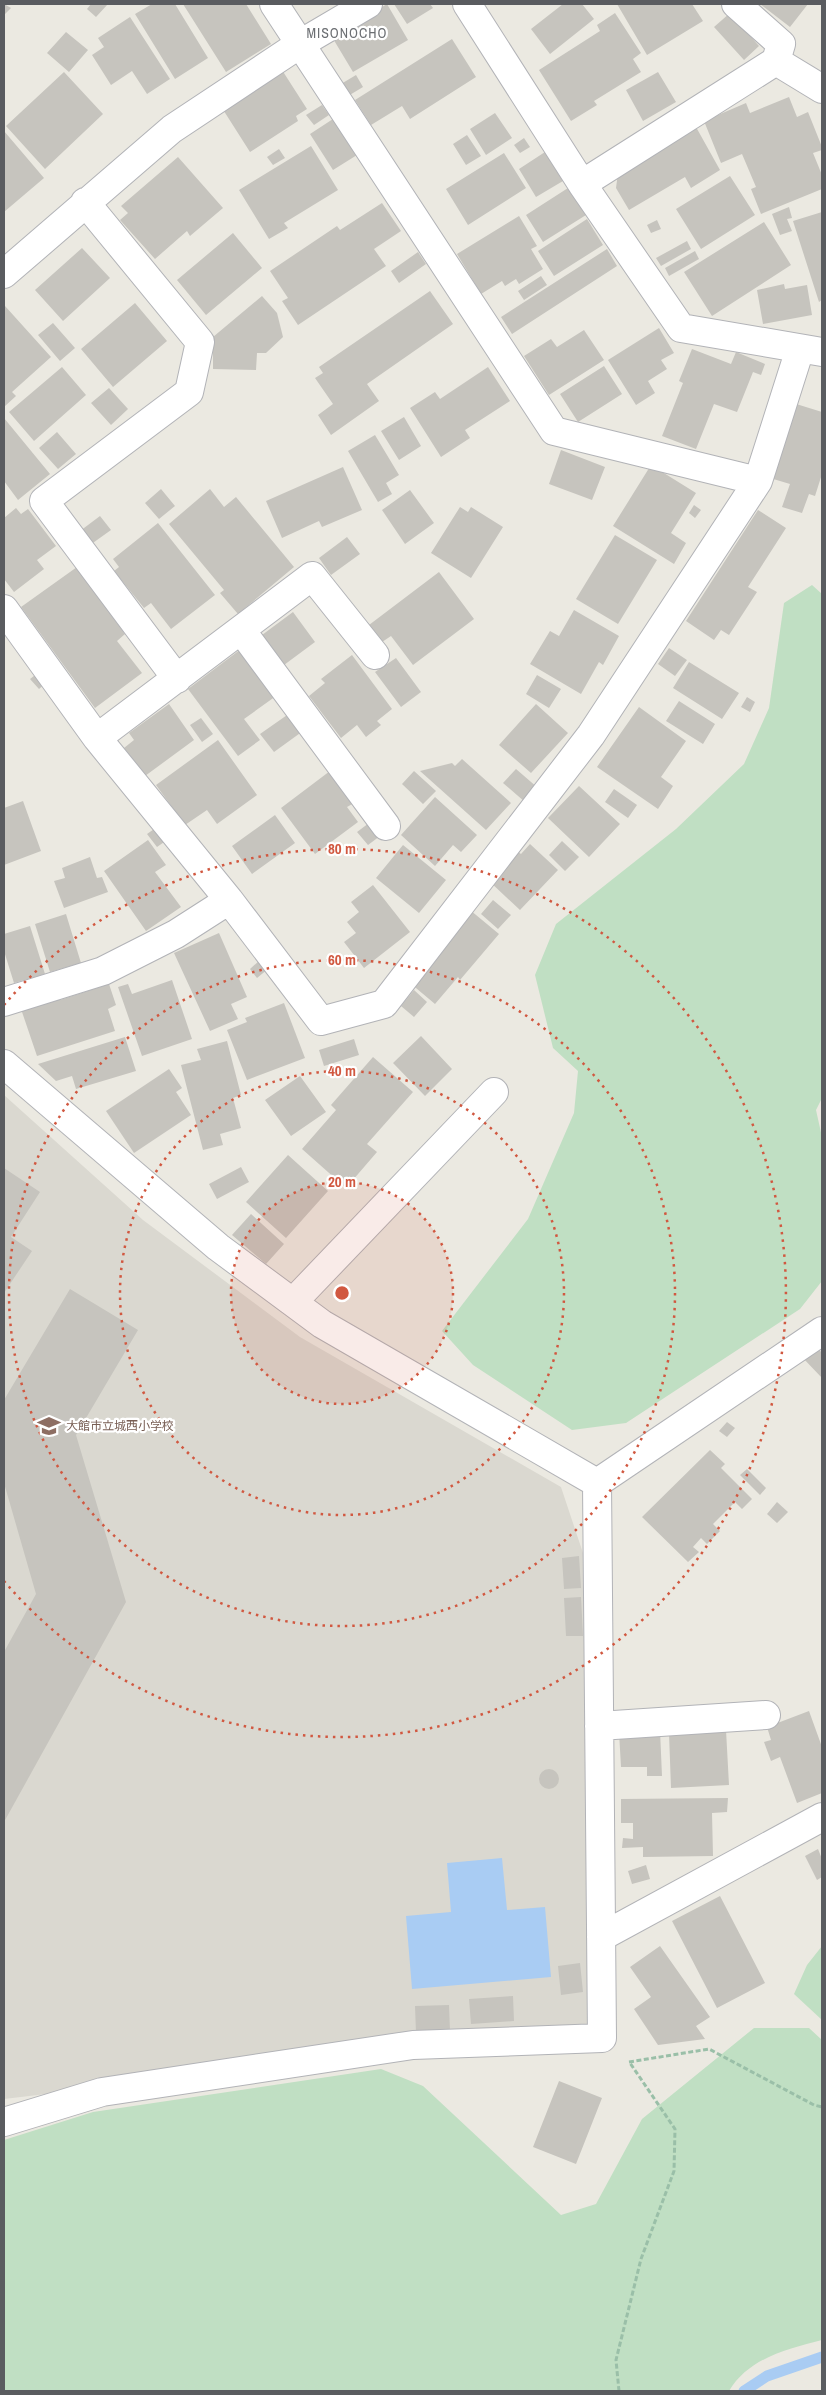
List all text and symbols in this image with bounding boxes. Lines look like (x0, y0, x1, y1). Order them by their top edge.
district label: MISONOCHO (306, 24, 388, 42)
text: 80 m (328, 838, 356, 859)
text: 60 m (328, 949, 356, 970)
text: 40 m (328, 1060, 356, 1081)
text: 20 m (328, 1171, 356, 1192)
centre of rings (333, 1284, 351, 1302)
school or university icon: 大館市立城西小学校 (36, 1413, 62, 1439)
place label: 大館市立城西小学校 (66, 1418, 174, 1434)

